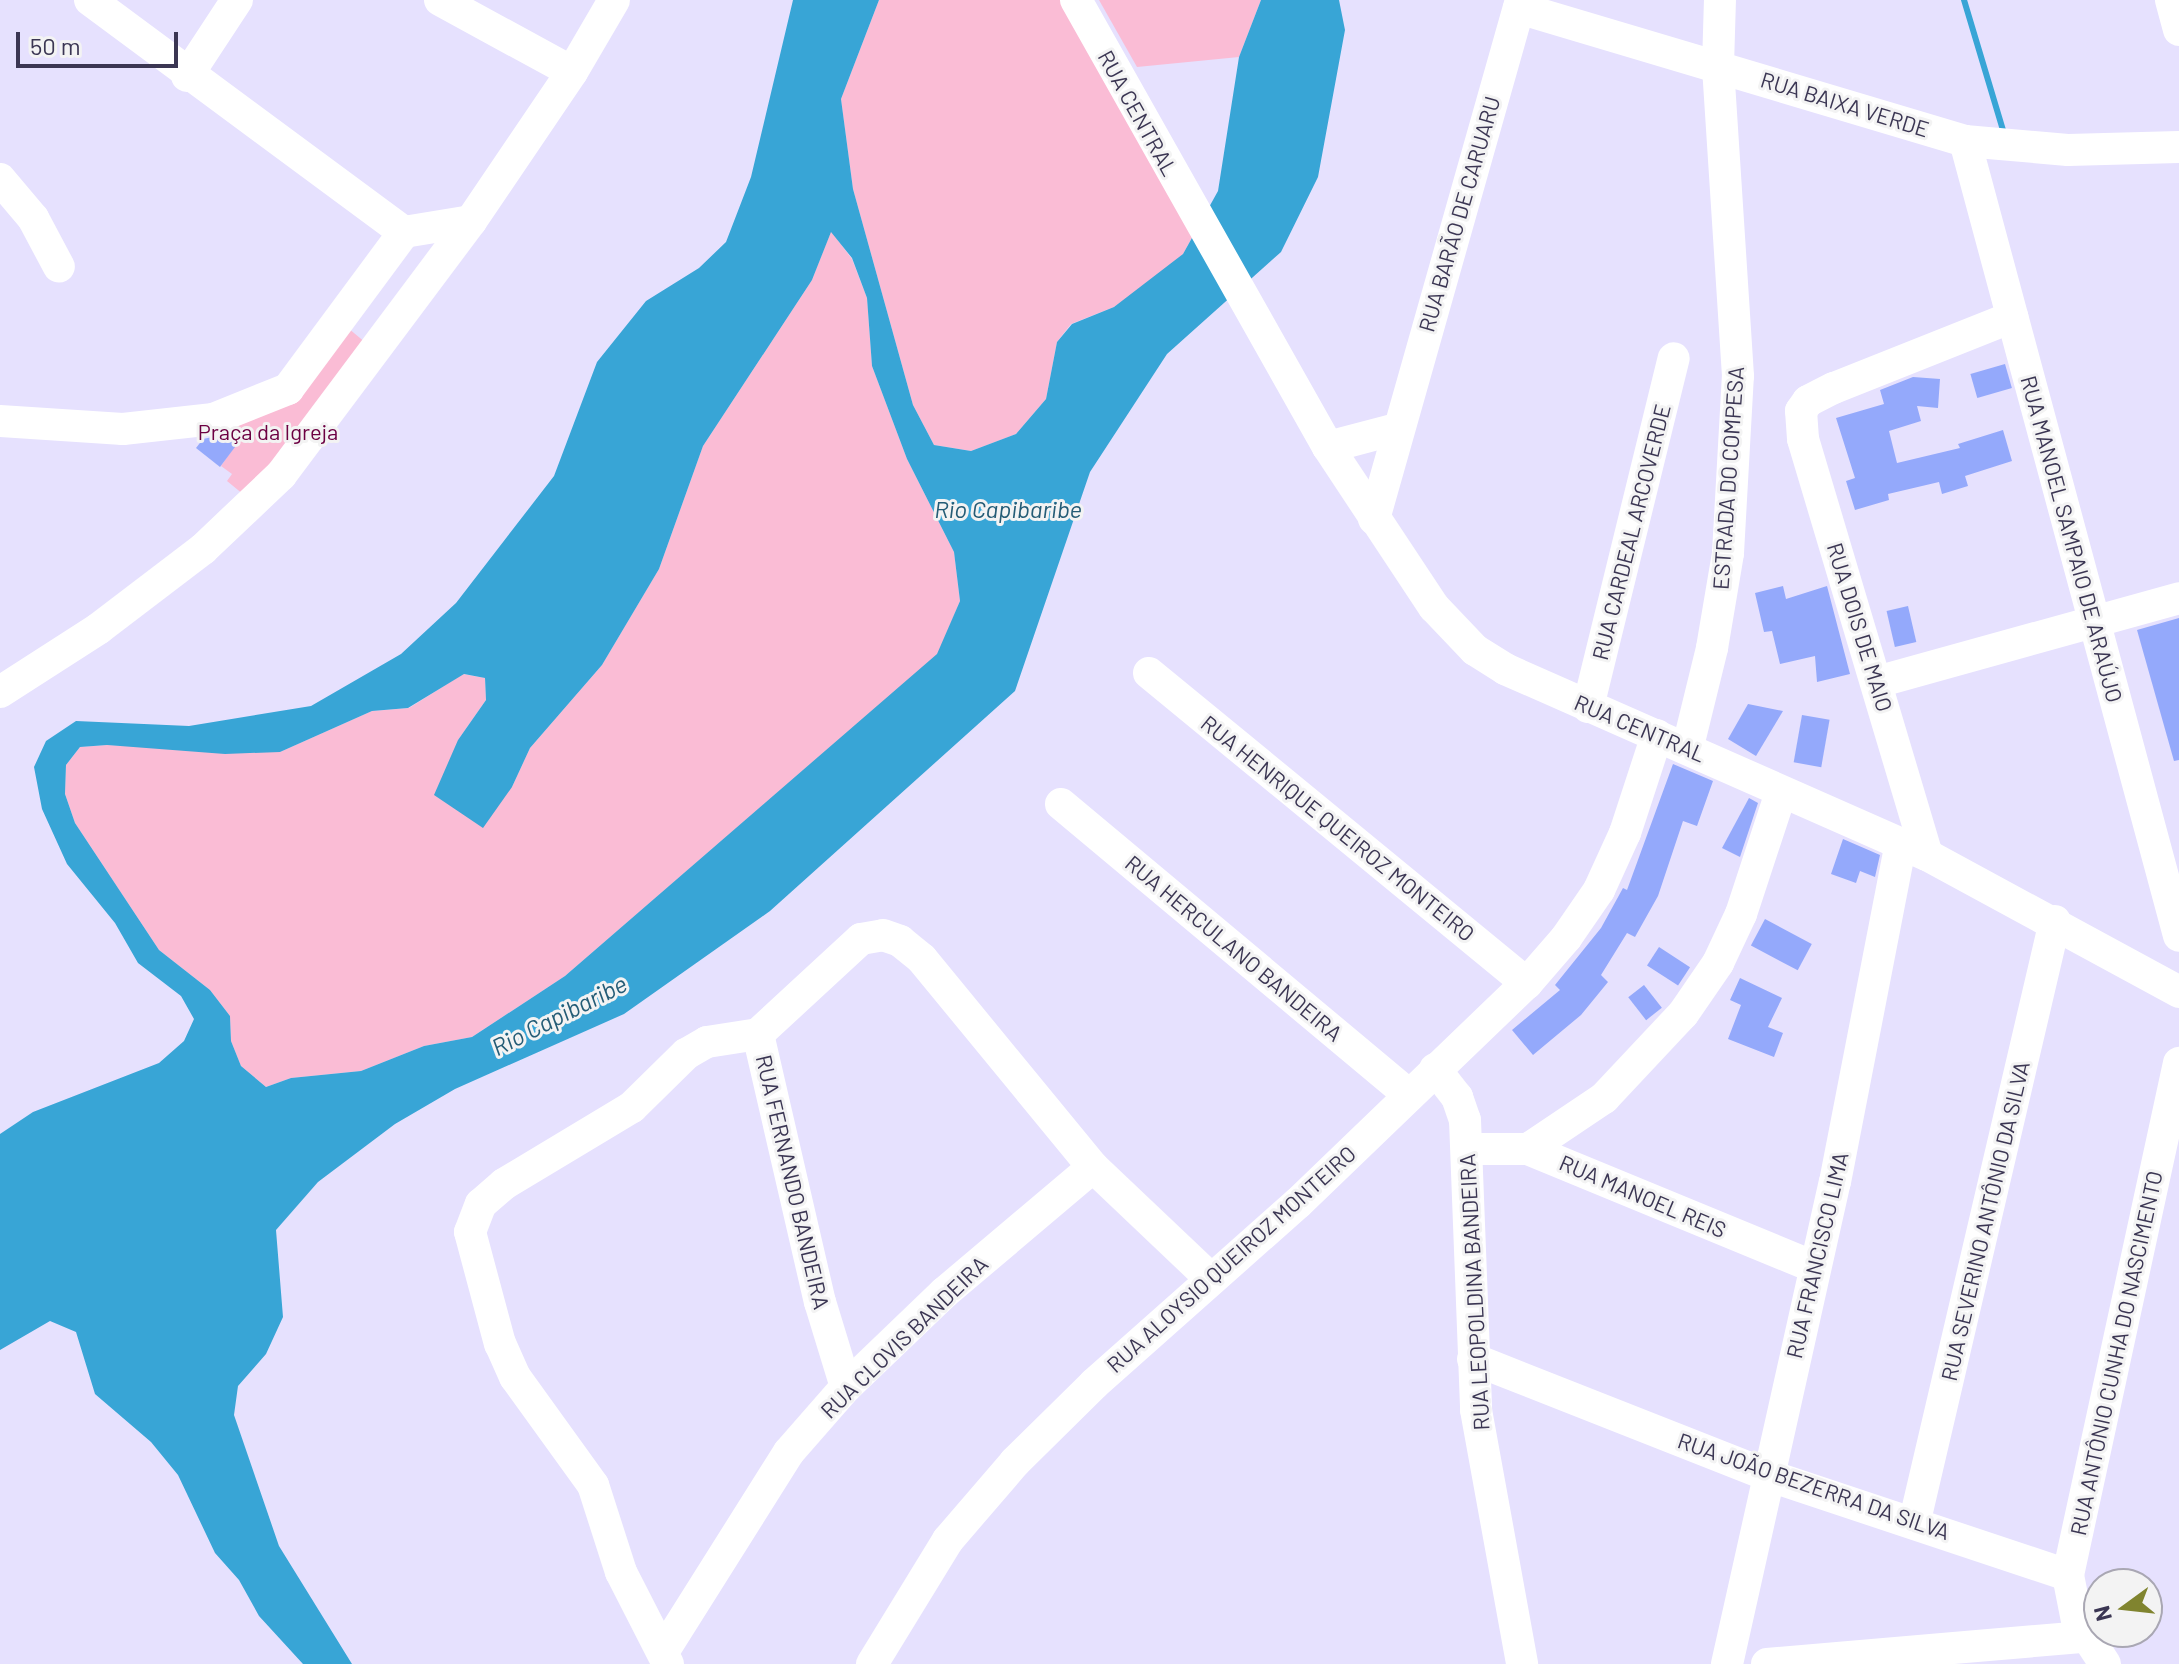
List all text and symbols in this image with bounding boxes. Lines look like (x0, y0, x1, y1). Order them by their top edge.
scale bar (20, 16, 182, 66)
text: 50 m (30, 31, 81, 60)
street label: RUA CENTRAL (1093, 46, 1183, 180)
street label: RUA BAIXA VERDE (1758, 66, 1932, 142)
street label: RUA BARÃO DE CARUARU (1413, 93, 1505, 335)
street label: ESTRADA DO COMPESA (1707, 366, 1749, 590)
street label: RUA MANOEL SAMPAIO DE ARAÚJO (2016, 373, 2128, 705)
street label: RUA CARDEAL ARCOVERDE (1586, 401, 1676, 663)
park label: Praça da Igreja (198, 419, 338, 445)
water label: Rio Capibaribe (934, 495, 1082, 523)
street label: RUA DOIS DE MAIO (1822, 539, 1898, 715)
street label: RUA CENTRAL (1571, 689, 1709, 767)
street label: RUA HENRIQUE QUEIROZ MONTEIRO (1196, 709, 1480, 947)
street label: RUA HERCULANO BANDEIRA (1120, 849, 1348, 1047)
water label: Rio Capibaribe (487, 969, 631, 1061)
street label: RUA FERNANDO BANDEIRA (751, 1052, 835, 1312)
street label: RUA SEVERINO ANTÔNIO DA SILVA (1935, 1059, 2035, 1383)
street label: RUA ALOYSIO QUEIROZ MONTEIRO (1101, 1140, 1361, 1378)
street label: RUA MANOEL REIS (1556, 1149, 1730, 1243)
street label: RUA FRANCISCO LIMA (1780, 1149, 1854, 1361)
street label: RUA LEOPOLDINA BANDEIRA (1454, 1153, 1494, 1431)
street label: RUA ANTÔNIO CUNHA DO NASCIMENTO (2064, 1168, 2168, 1538)
street label: RUA CLOVIS BANDEIRA (815, 1250, 993, 1424)
street label: RUA JOÃO BEZERRA DA SILVA (1674, 1427, 1954, 1545)
north arrow (2083, 1568, 2163, 1648)
text: N (2087, 1603, 2116, 1624)

